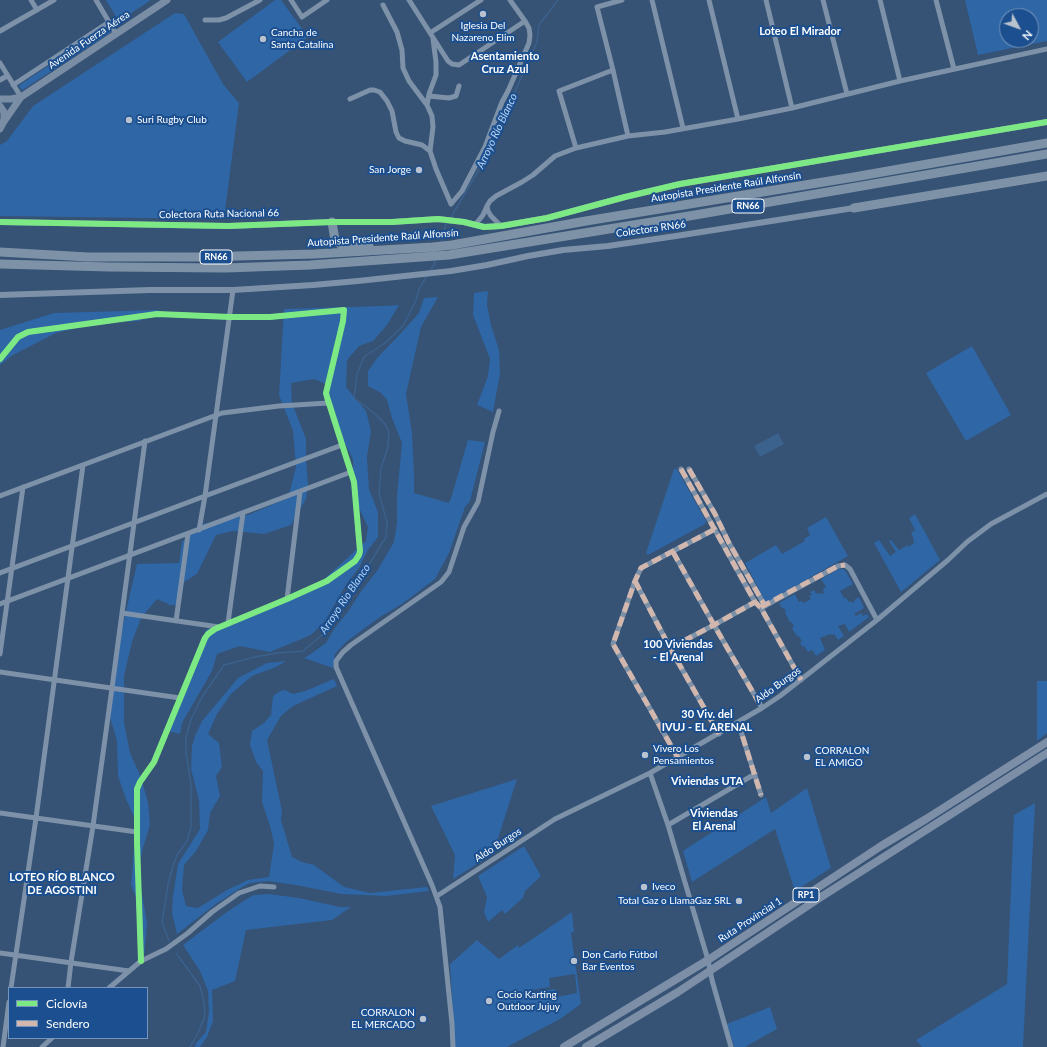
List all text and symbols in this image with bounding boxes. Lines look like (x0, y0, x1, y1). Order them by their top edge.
street label: Avenida Fuerza Aérea (46, 8, 132, 72)
north arrow (999, 8, 1039, 48)
marker: Iglesia Del Nazareno Elim (478, 9, 488, 19)
place label: Iglesia Del Nazareno Elim (451, 20, 515, 44)
district label: Loteo El Mirador (759, 24, 841, 38)
place label: Cancha de Santa Catalina (271, 27, 333, 50)
text: N (1020, 28, 1035, 43)
marker: Cancha de Santa Catalina (258, 34, 268, 44)
district label: Asentamiento Cruz Azul (471, 49, 539, 75)
water label: Arroyo Río Blanco (474, 91, 520, 171)
place label: Suri Rugby Club (137, 114, 207, 126)
marker: Suri Rugby Club (124, 115, 134, 125)
place label: San Jorge (369, 164, 411, 176)
marker: San Jorge (414, 165, 424, 175)
street label: Autopista Presidente Raúl Alfonsín (650, 169, 802, 205)
road number: RN66 (732, 199, 764, 213)
street label: Colectora Ruta Nacional 66 (159, 207, 279, 221)
street label: Colectora RN66 (615, 218, 687, 240)
street label: Autopista Presidente Raúl Alfonsín (307, 227, 459, 249)
road number: RN66 (200, 250, 232, 264)
water label: Arroyo Rio Blanco (317, 562, 373, 636)
district label: 100 Viviendas - El Arenal (643, 637, 713, 663)
street label: Aldo Burgos (753, 664, 803, 706)
district label: 30 Viv. del IVUJ - EL ARENAL (662, 707, 752, 733)
place label: Vivero Los Pensamientos (653, 743, 714, 766)
place label: CORRALON EL AMIGO (815, 745, 869, 768)
marker: Vivero Los Pensamientos (640, 750, 650, 760)
marker: CORRALON EL AMIGO (802, 752, 812, 762)
district label: Viviendas UTA (671, 774, 743, 788)
district label: Viviendas El Arenal (690, 806, 738, 832)
street label: Aldo Burgos (472, 825, 524, 865)
district label: LOTEO RÍO BLANCO DE AGOSTINI (9, 870, 115, 896)
place label: Iveco (652, 881, 675, 893)
marker: Iveco (639, 882, 649, 892)
road number: RP1 (793, 888, 819, 902)
place label: Total Gaz o LlamaGaz SRL (618, 895, 731, 907)
street label: Ruta Provincial 1 (716, 895, 784, 945)
marker: Total Gaz o LlamaGaz SRL (734, 896, 744, 906)
place label: Don Carlo Fútbol Bar Eventos (582, 949, 657, 972)
marker: Don Carlo Fútbol Bar Eventos (569, 956, 579, 966)
legend (8, 987, 148, 1039)
place label: Cocio Karting Outdoor Jujuy (497, 989, 560, 1012)
text: Ciclovía (46, 996, 87, 1011)
marker: Cocio Karting Outdoor Jujuy (484, 996, 494, 1006)
place label: CORRALON EL MERCADO (351, 1007, 415, 1030)
marker: CORRALON EL MERCADO (418, 1014, 428, 1024)
text: Sendero (46, 1016, 90, 1031)

